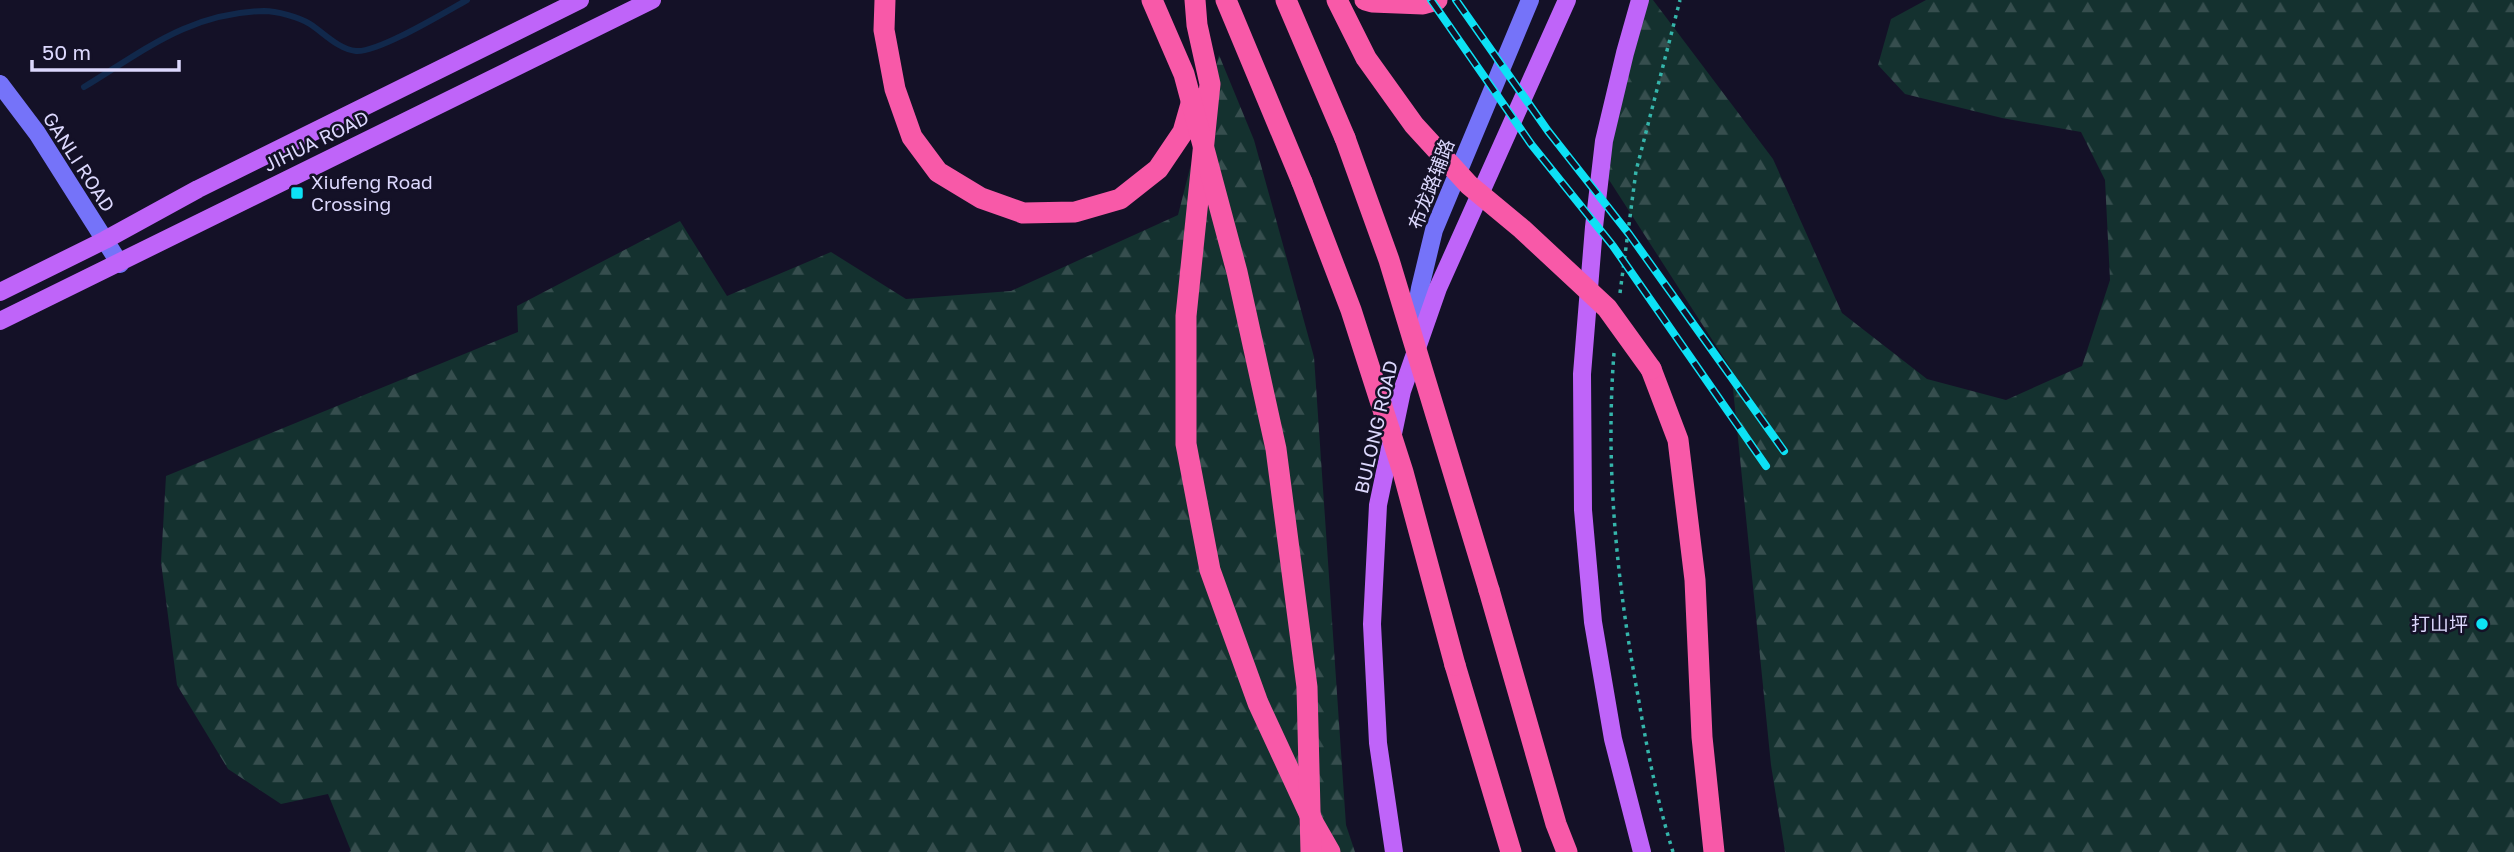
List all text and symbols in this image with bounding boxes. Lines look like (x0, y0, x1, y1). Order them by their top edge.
scale bar (32, 28, 178, 72)
text: 50 m (42, 39, 91, 65)
street label: JIHUA ROAD (259, 105, 372, 176)
street label: GANLI ROAD (39, 108, 120, 216)
street label: 布龙路辅路 (1403, 135, 1458, 232)
place label: Xiufeng Road Crossing (311, 170, 433, 215)
marker: Xiufeng Road Crossing (289, 185, 305, 201)
street label: BULONG ROAD (1349, 358, 1402, 496)
place label: 打山坪 (2411, 612, 2468, 635)
marker: 打山坪 (2474, 616, 2490, 632)

